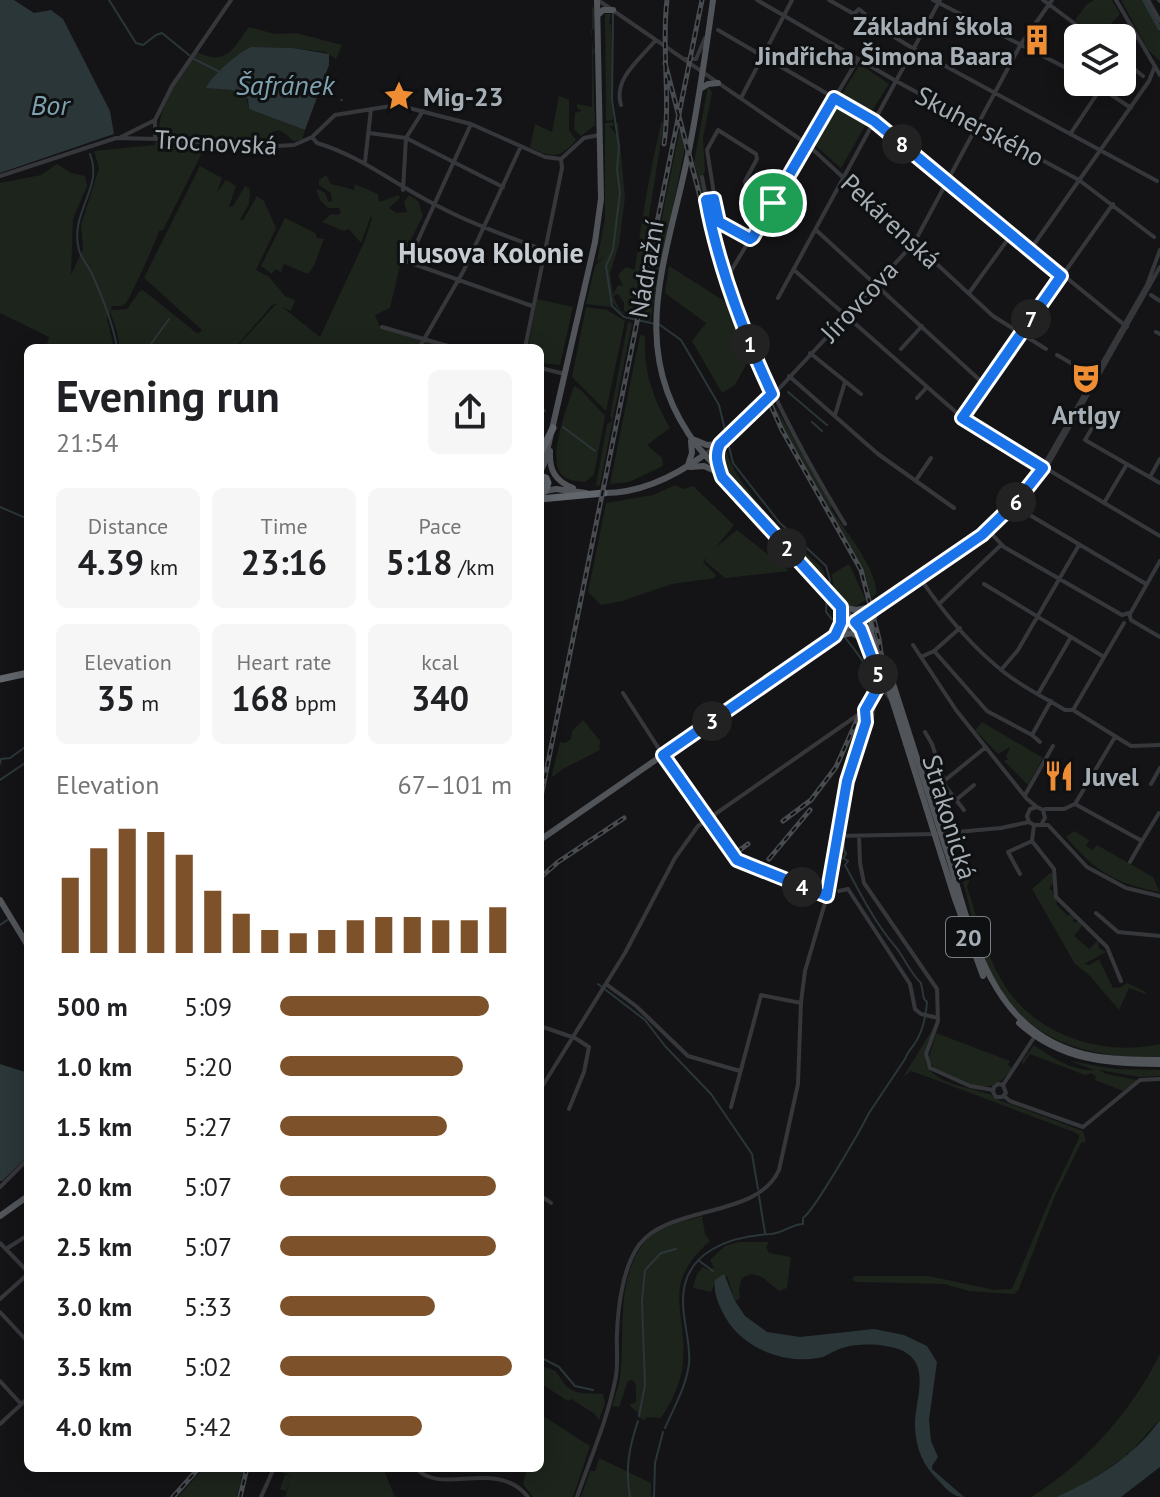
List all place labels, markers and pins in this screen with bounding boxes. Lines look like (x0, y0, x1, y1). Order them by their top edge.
place label: Základní škola Jindřicha Šimona Baara (755, 9, 1013, 72)
building icon: Základní škola Jindřicha Šimona Baara (1020, 23, 1054, 57)
place icon: Mig-23 (382, 79, 416, 113)
place label: Mig-23 (423, 80, 504, 113)
pin: 8 (882, 124, 922, 164)
pin (739, 169, 807, 237)
pin: 7 (1011, 299, 1051, 339)
pin: 1 (730, 324, 770, 364)
theatre icon: ArtIgy (1069, 361, 1103, 395)
place label: ArtIgy (1052, 398, 1121, 431)
pin: 6 (996, 482, 1036, 522)
pin: 2 (767, 528, 807, 568)
pin: 5 (858, 654, 898, 694)
pin: 3 (692, 701, 732, 741)
restaurant icon: Juvel (1042, 759, 1076, 793)
place label: Juvel (1082, 760, 1139, 793)
pin: 4 (782, 867, 822, 907)

